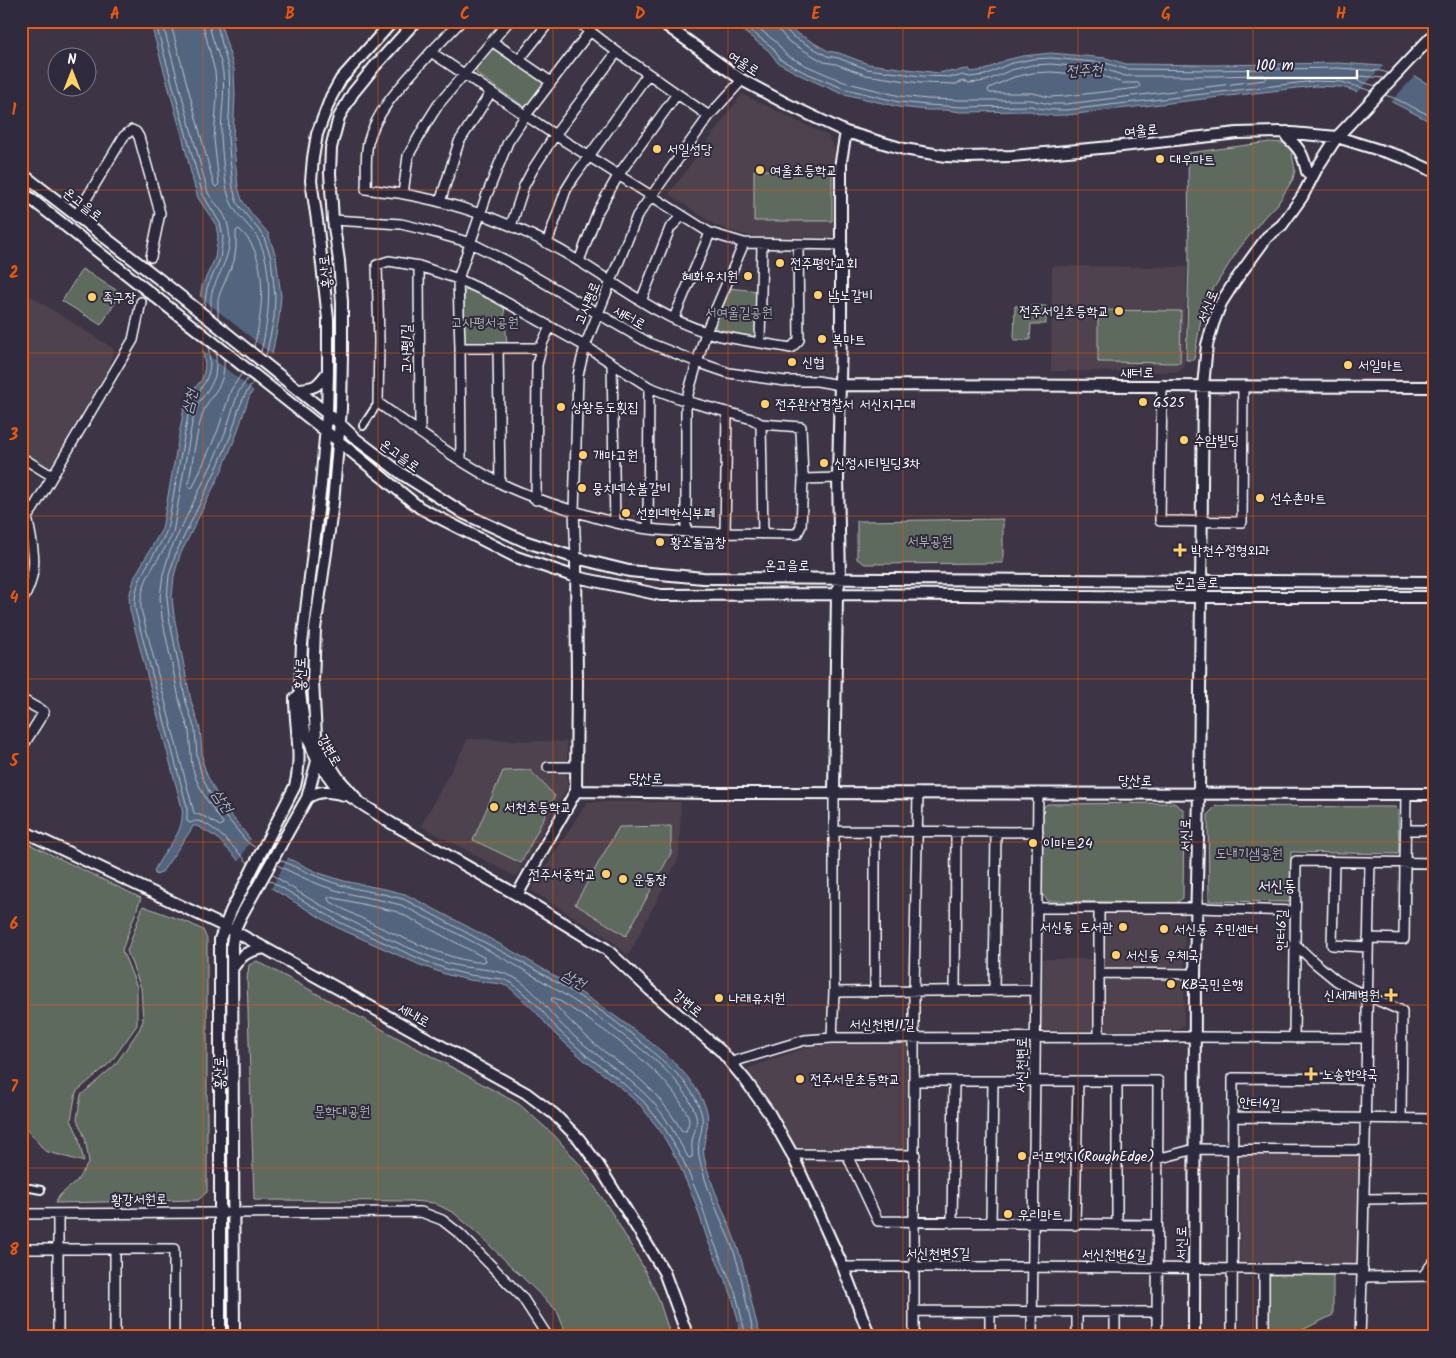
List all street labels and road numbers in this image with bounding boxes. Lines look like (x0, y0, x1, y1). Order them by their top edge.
street label: 여울로 (723, 45, 764, 82)
street label: 여울로 (1123, 118, 1159, 144)
street label: 온고을로 (58, 182, 107, 227)
street label: 홍산로 (313, 254, 339, 290)
street label: 고사평로 (569, 278, 607, 328)
street label: 서신로 (1191, 287, 1224, 326)
street label: 새터로 (609, 300, 650, 336)
street label: 고사평1길 (396, 324, 418, 374)
street label: 새터로 (1120, 362, 1154, 384)
street label: 온고을로 (375, 434, 424, 478)
street label: 온고을로 (764, 555, 810, 577)
street label: 온고을로 (1173, 572, 1219, 594)
street label: 홍산로 (290, 657, 312, 691)
street label: 강변로 (311, 730, 347, 771)
street label: 당산로 (629, 768, 663, 790)
street label: 당산로 (1118, 770, 1152, 792)
street label: 서신로 (1175, 818, 1197, 852)
street label: 안터6길 (1271, 908, 1293, 951)
street label: 강변로 (667, 984, 707, 1023)
street label: 세내로 (393, 998, 434, 1034)
street label: 서신천변11길 (849, 1014, 915, 1036)
street label: 서신천변로 (1011, 1037, 1033, 1093)
street label: 홍산로 (209, 1056, 231, 1090)
street label: 안터4길 (1238, 1092, 1282, 1116)
street label: 황강서원로 (111, 1189, 167, 1211)
street label: 서신로 (1171, 1226, 1193, 1260)
street label: 서신천변5길 (906, 1243, 971, 1265)
street label: 서신천변6길 (1082, 1243, 1147, 1267)

